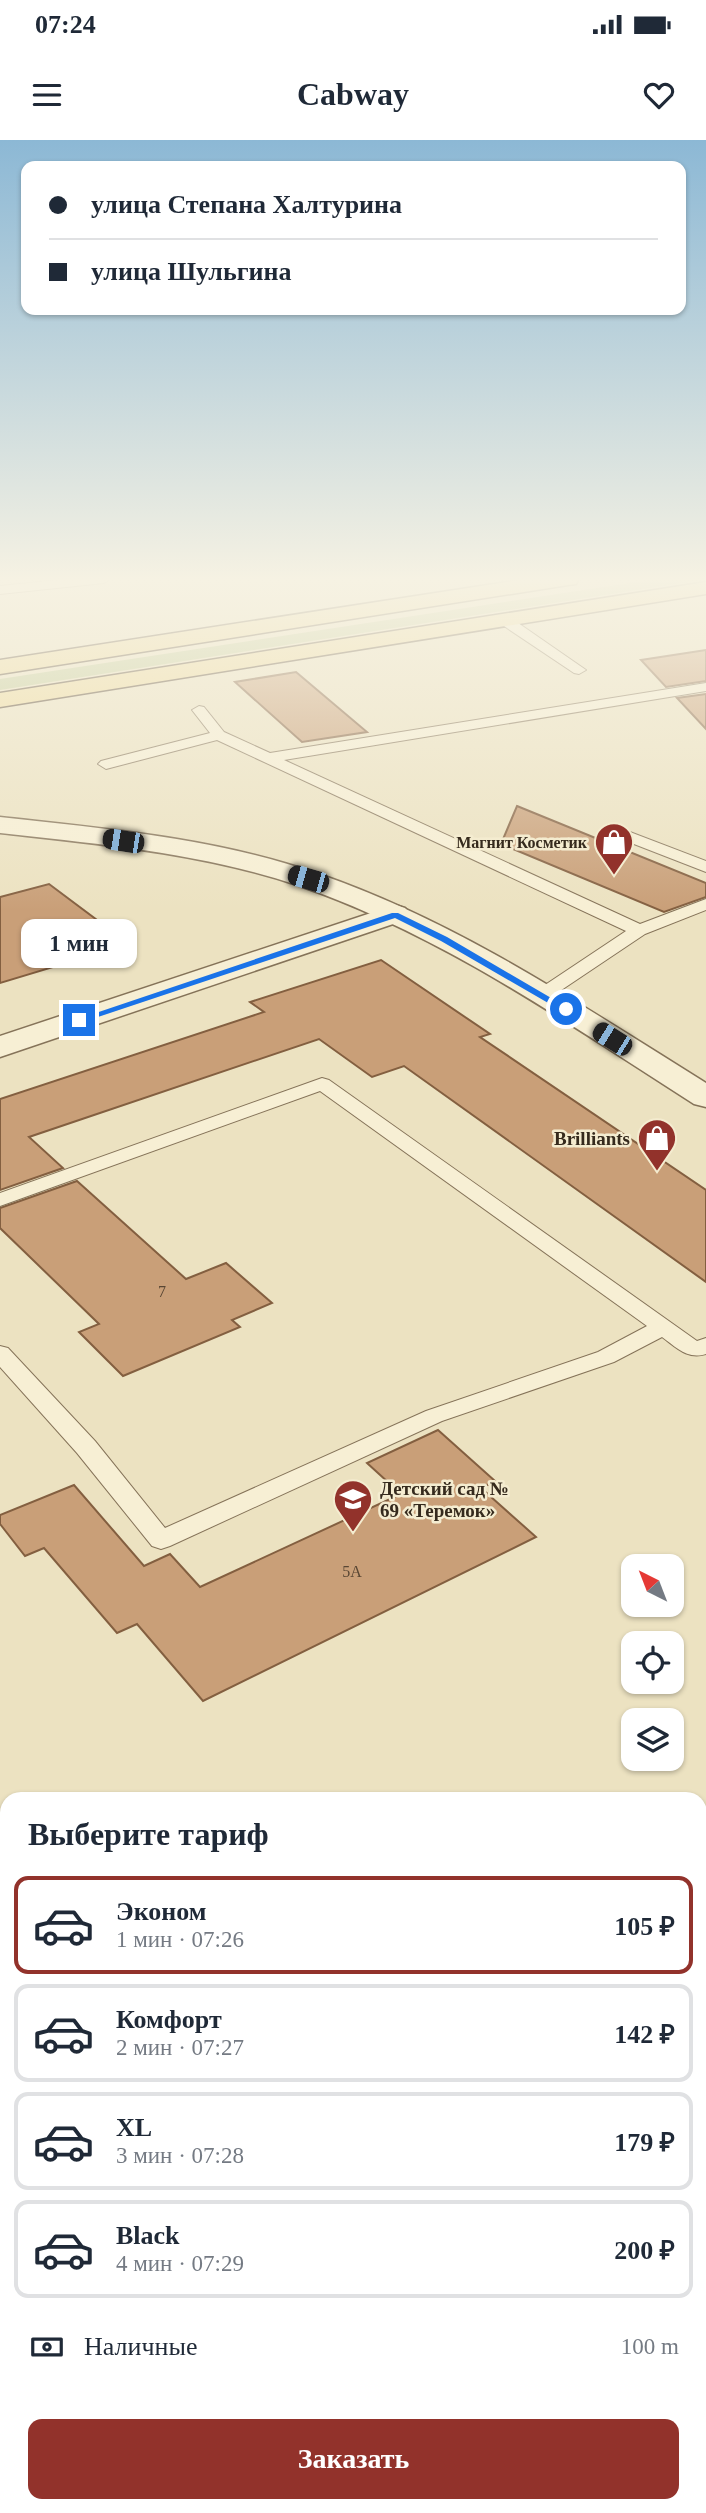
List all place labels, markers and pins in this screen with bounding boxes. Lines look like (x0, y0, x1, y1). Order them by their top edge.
shop icon: Магнит Косметик (593, 821, 635, 876)
place label: Магнит Косметик (456, 834, 588, 851)
shop icon: Brilliants (636, 1117, 678, 1172)
place label: Brilliants (554, 1128, 630, 1149)
school or university icon: Детский сад № 69 «Теремок» (332, 1478, 374, 1533)
place label: Детский сад № 69 «Теремок» (380, 1478, 509, 1521)

